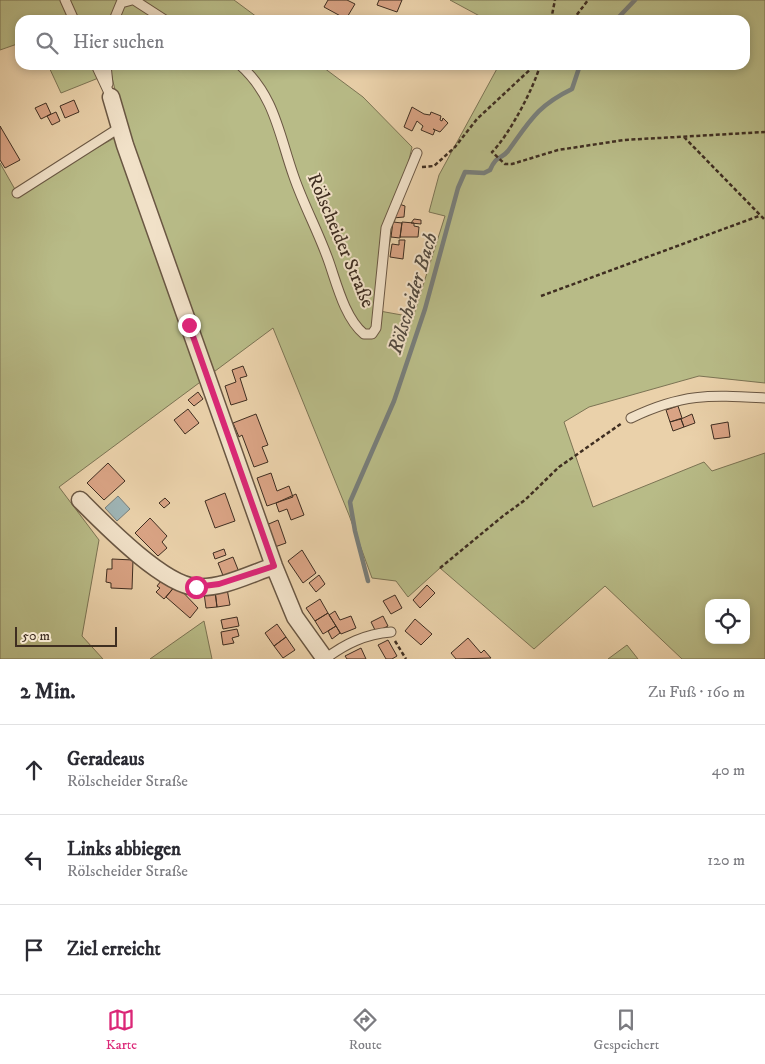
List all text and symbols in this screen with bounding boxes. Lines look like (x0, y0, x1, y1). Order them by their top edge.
search box (15, 15, 750, 70)
icon: search (33, 29, 61, 57)
text: Hier suchen (73, 31, 164, 54)
street label: Rölscheider Straße (302, 170, 379, 311)
water label: Rölscheider Bach (383, 230, 444, 358)
route end (178, 314, 201, 337)
route start (185, 576, 208, 599)
map controls (705, 599, 750, 644)
button: locate (705, 599, 750, 644)
scale bar (15, 624, 118, 647)
text: 50 m (22, 627, 50, 645)
text: 2 Min. (20, 679, 75, 705)
text: Zu Fuß · 160 m (648, 682, 745, 702)
text: Geradeaus (67, 748, 144, 771)
icon: ahead (20, 756, 48, 784)
text: 40 m (712, 760, 745, 780)
text: Rölscheider Straße (67, 771, 188, 791)
text: Links abbiegen (67, 838, 181, 861)
icon: left (20, 846, 48, 874)
text: 120 m (707, 850, 745, 870)
text: Rölscheider Straße (67, 861, 188, 881)
icon: arrive (20, 936, 48, 964)
text: Ziel erreicht (67, 938, 161, 961)
tab: Karte (106, 1006, 137, 1054)
tab: Route (349, 1006, 382, 1054)
tab: Gespeichert (594, 1006, 659, 1054)

